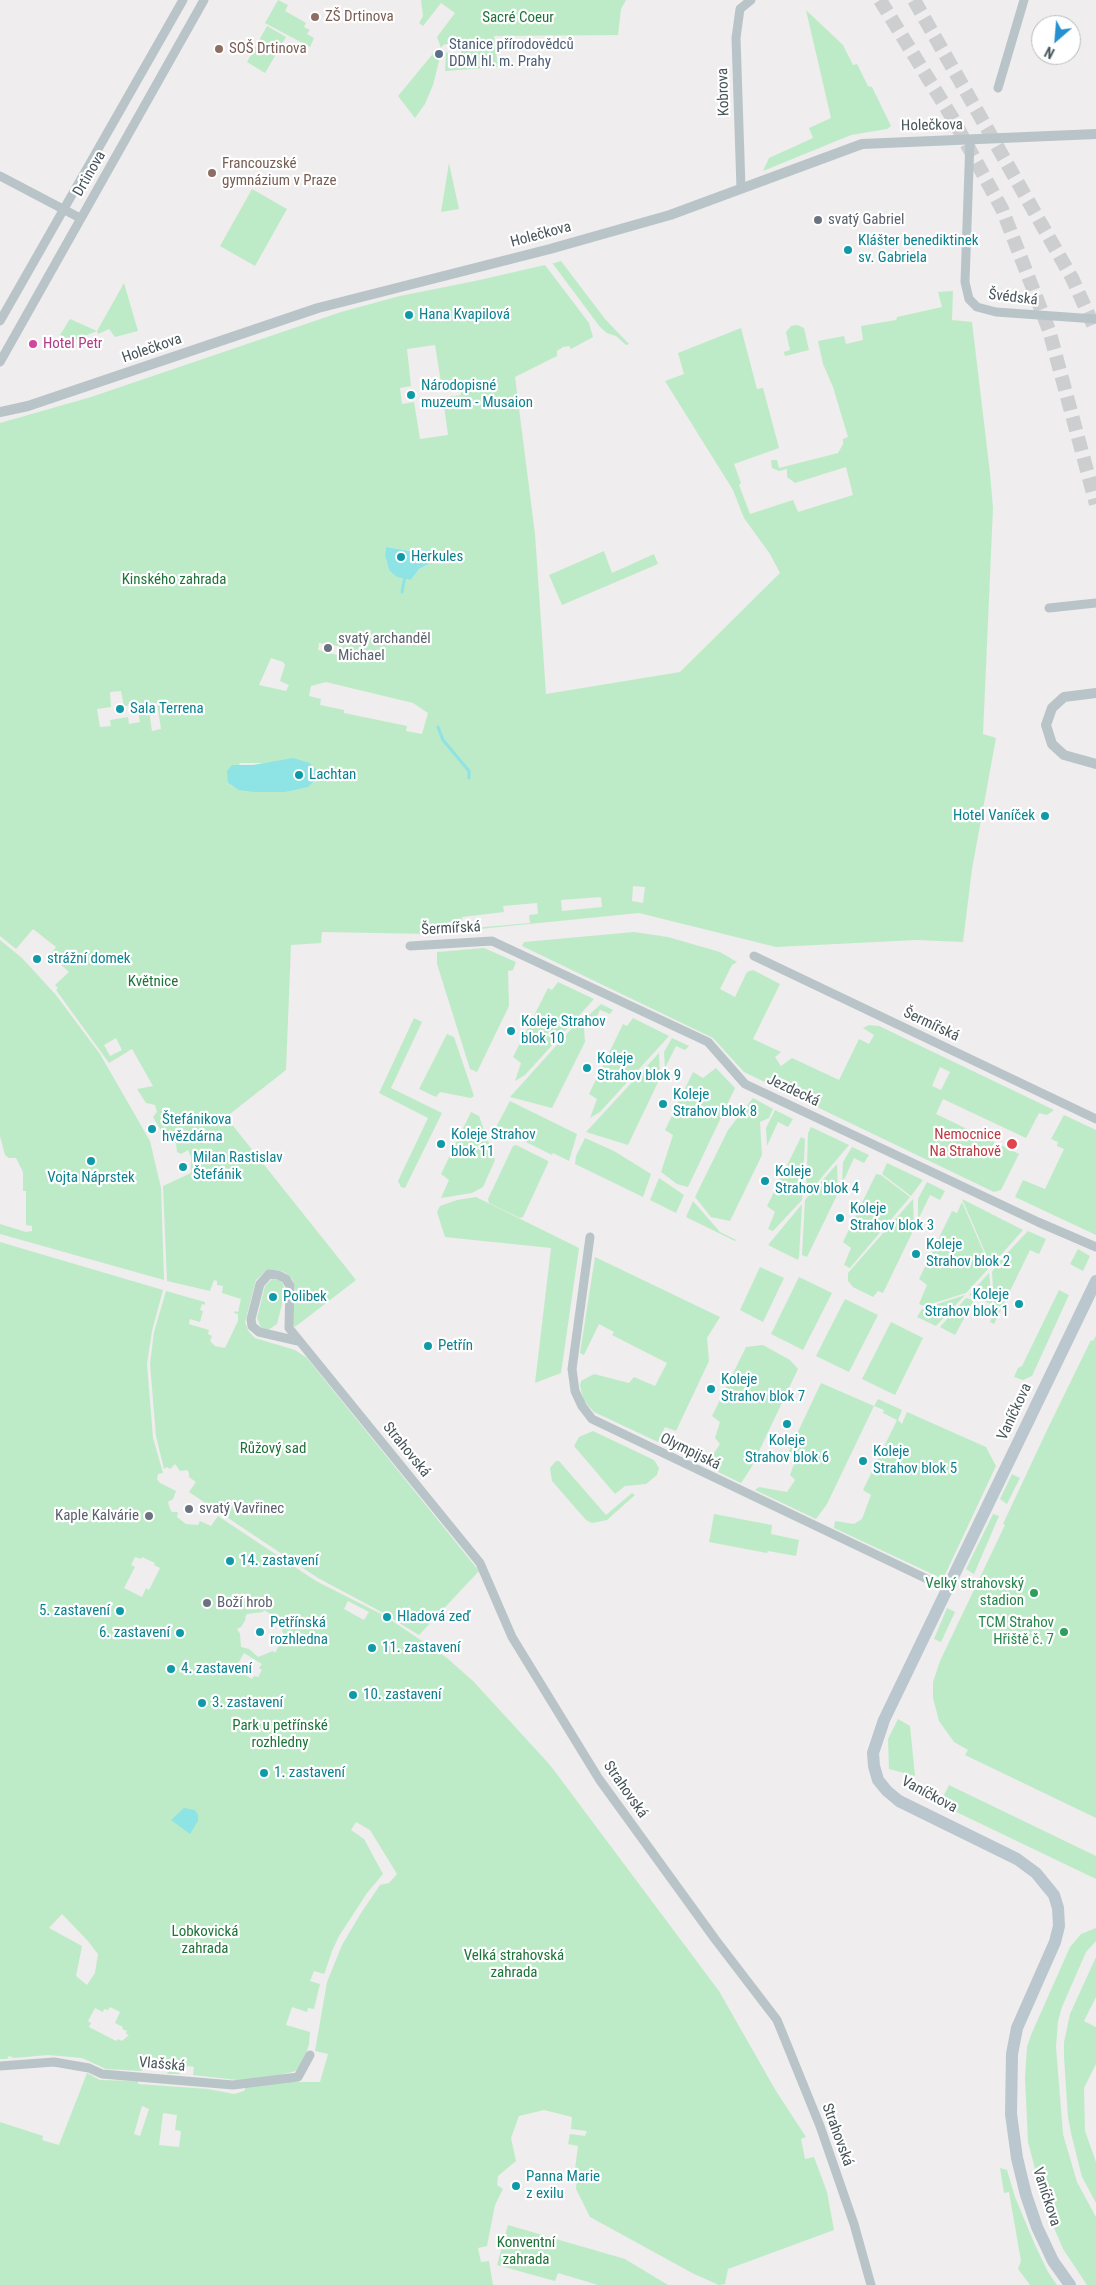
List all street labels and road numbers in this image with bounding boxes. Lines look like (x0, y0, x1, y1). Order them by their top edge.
street label: Kobrova (714, 68, 734, 116)
street label: Holečkova (901, 116, 963, 136)
street label: Drtinova (70, 148, 110, 200)
street label: Holečkova (509, 218, 573, 252)
street label: Švédská (987, 286, 1039, 310)
street label: Holečkova (120, 330, 184, 368)
street label: Šermířská (421, 918, 481, 940)
street label: Šermířská (900, 1004, 962, 1046)
street label: Jezdecká (764, 1071, 822, 1111)
street label: Vaníčkova (994, 1381, 1036, 1443)
street label: Strahovská (378, 1419, 434, 1481)
street label: Olympijská (657, 1430, 723, 1474)
street label: Strahovská (599, 1758, 651, 1822)
street label: Vaníčkova (898, 1773, 960, 1817)
street label: Vlašská (138, 2054, 186, 2076)
street label: Strahovská (817, 2101, 857, 2169)
street label: Vaníčkova (1028, 2165, 1064, 2229)

